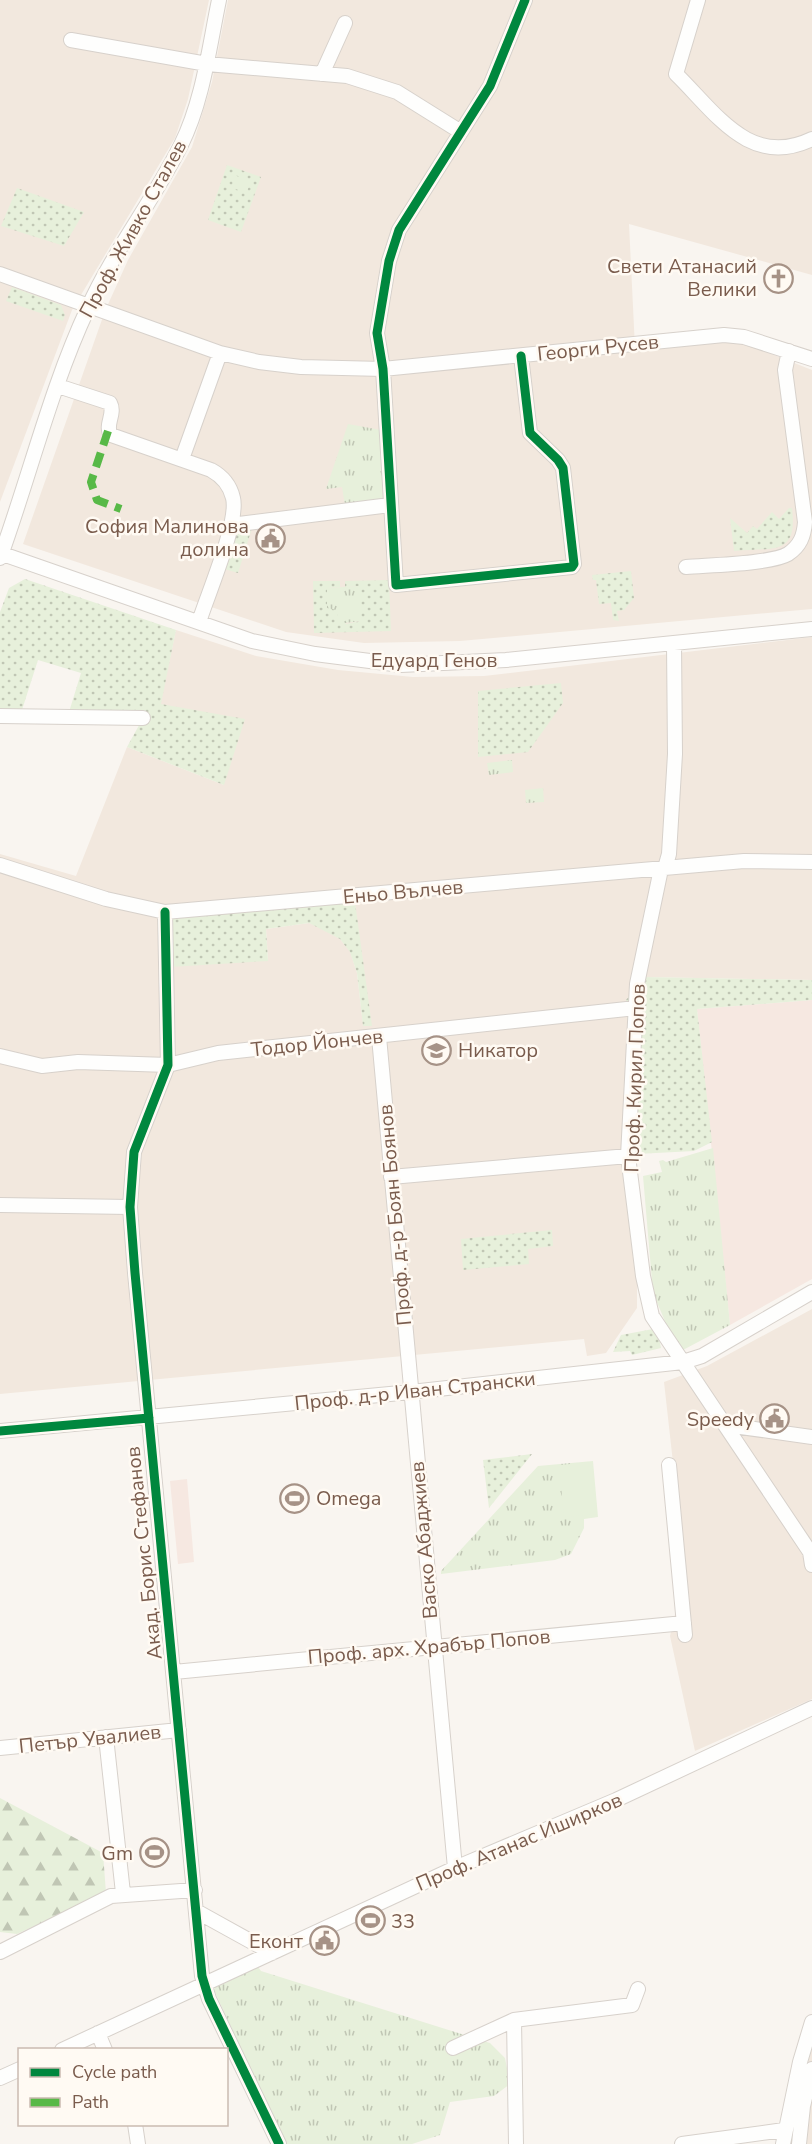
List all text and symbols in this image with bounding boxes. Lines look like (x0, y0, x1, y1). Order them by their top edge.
street label: Проф. Живко Сталев (73, 135, 193, 323)
place label: Свети Атанасий Велики (607, 253, 757, 303)
church icon: Свети Атанасий Велики (762, 262, 794, 294)
street label: Георги Русев (536, 328, 660, 368)
place label: София Малинова долина (85, 513, 249, 563)
public building icon: София Малинова долина (254, 522, 286, 554)
street label: Едуард Генов (371, 647, 497, 674)
street label: Еньо Вълчев (342, 873, 464, 911)
street label: Проф. Кирил Попов (618, 983, 652, 1173)
street label: Тодор Йончев (250, 1023, 384, 1063)
school or university icon: Никатор (421, 1034, 453, 1066)
place label: Никатор (458, 1037, 538, 1064)
street label: Проф. д-р Боян Боянов (372, 1103, 418, 1327)
street label: Проф. д-р Иван Странски (293, 1365, 537, 1417)
public building icon: Speedy (759, 1403, 791, 1435)
place label: Speedy (687, 1406, 755, 1433)
street label: Акад. Борис Стефанов (119, 1445, 169, 1661)
street label: Васко Абаджиев (404, 1460, 444, 1620)
sports icon: Omega (279, 1482, 311, 1514)
place label: Omega (316, 1485, 381, 1512)
street label: Проф. арх. Храбър Попов (306, 1623, 552, 1671)
street label: Петър Увалиев (18, 1718, 163, 1760)
street label: Проф. Атанас Иширков (412, 1786, 626, 1898)
sports icon: Gm (138, 1837, 170, 1869)
place label: Gm (101, 1840, 133, 1867)
sports icon: 33 (354, 1905, 386, 1937)
place label: 33 (391, 1908, 415, 1935)
public building icon: Еконт (308, 1925, 340, 1957)
place label: Еконт (249, 1928, 303, 1955)
legend (18, 2048, 228, 2126)
text: Cycle path (72, 2060, 157, 2084)
text: Path (72, 2090, 109, 2114)

